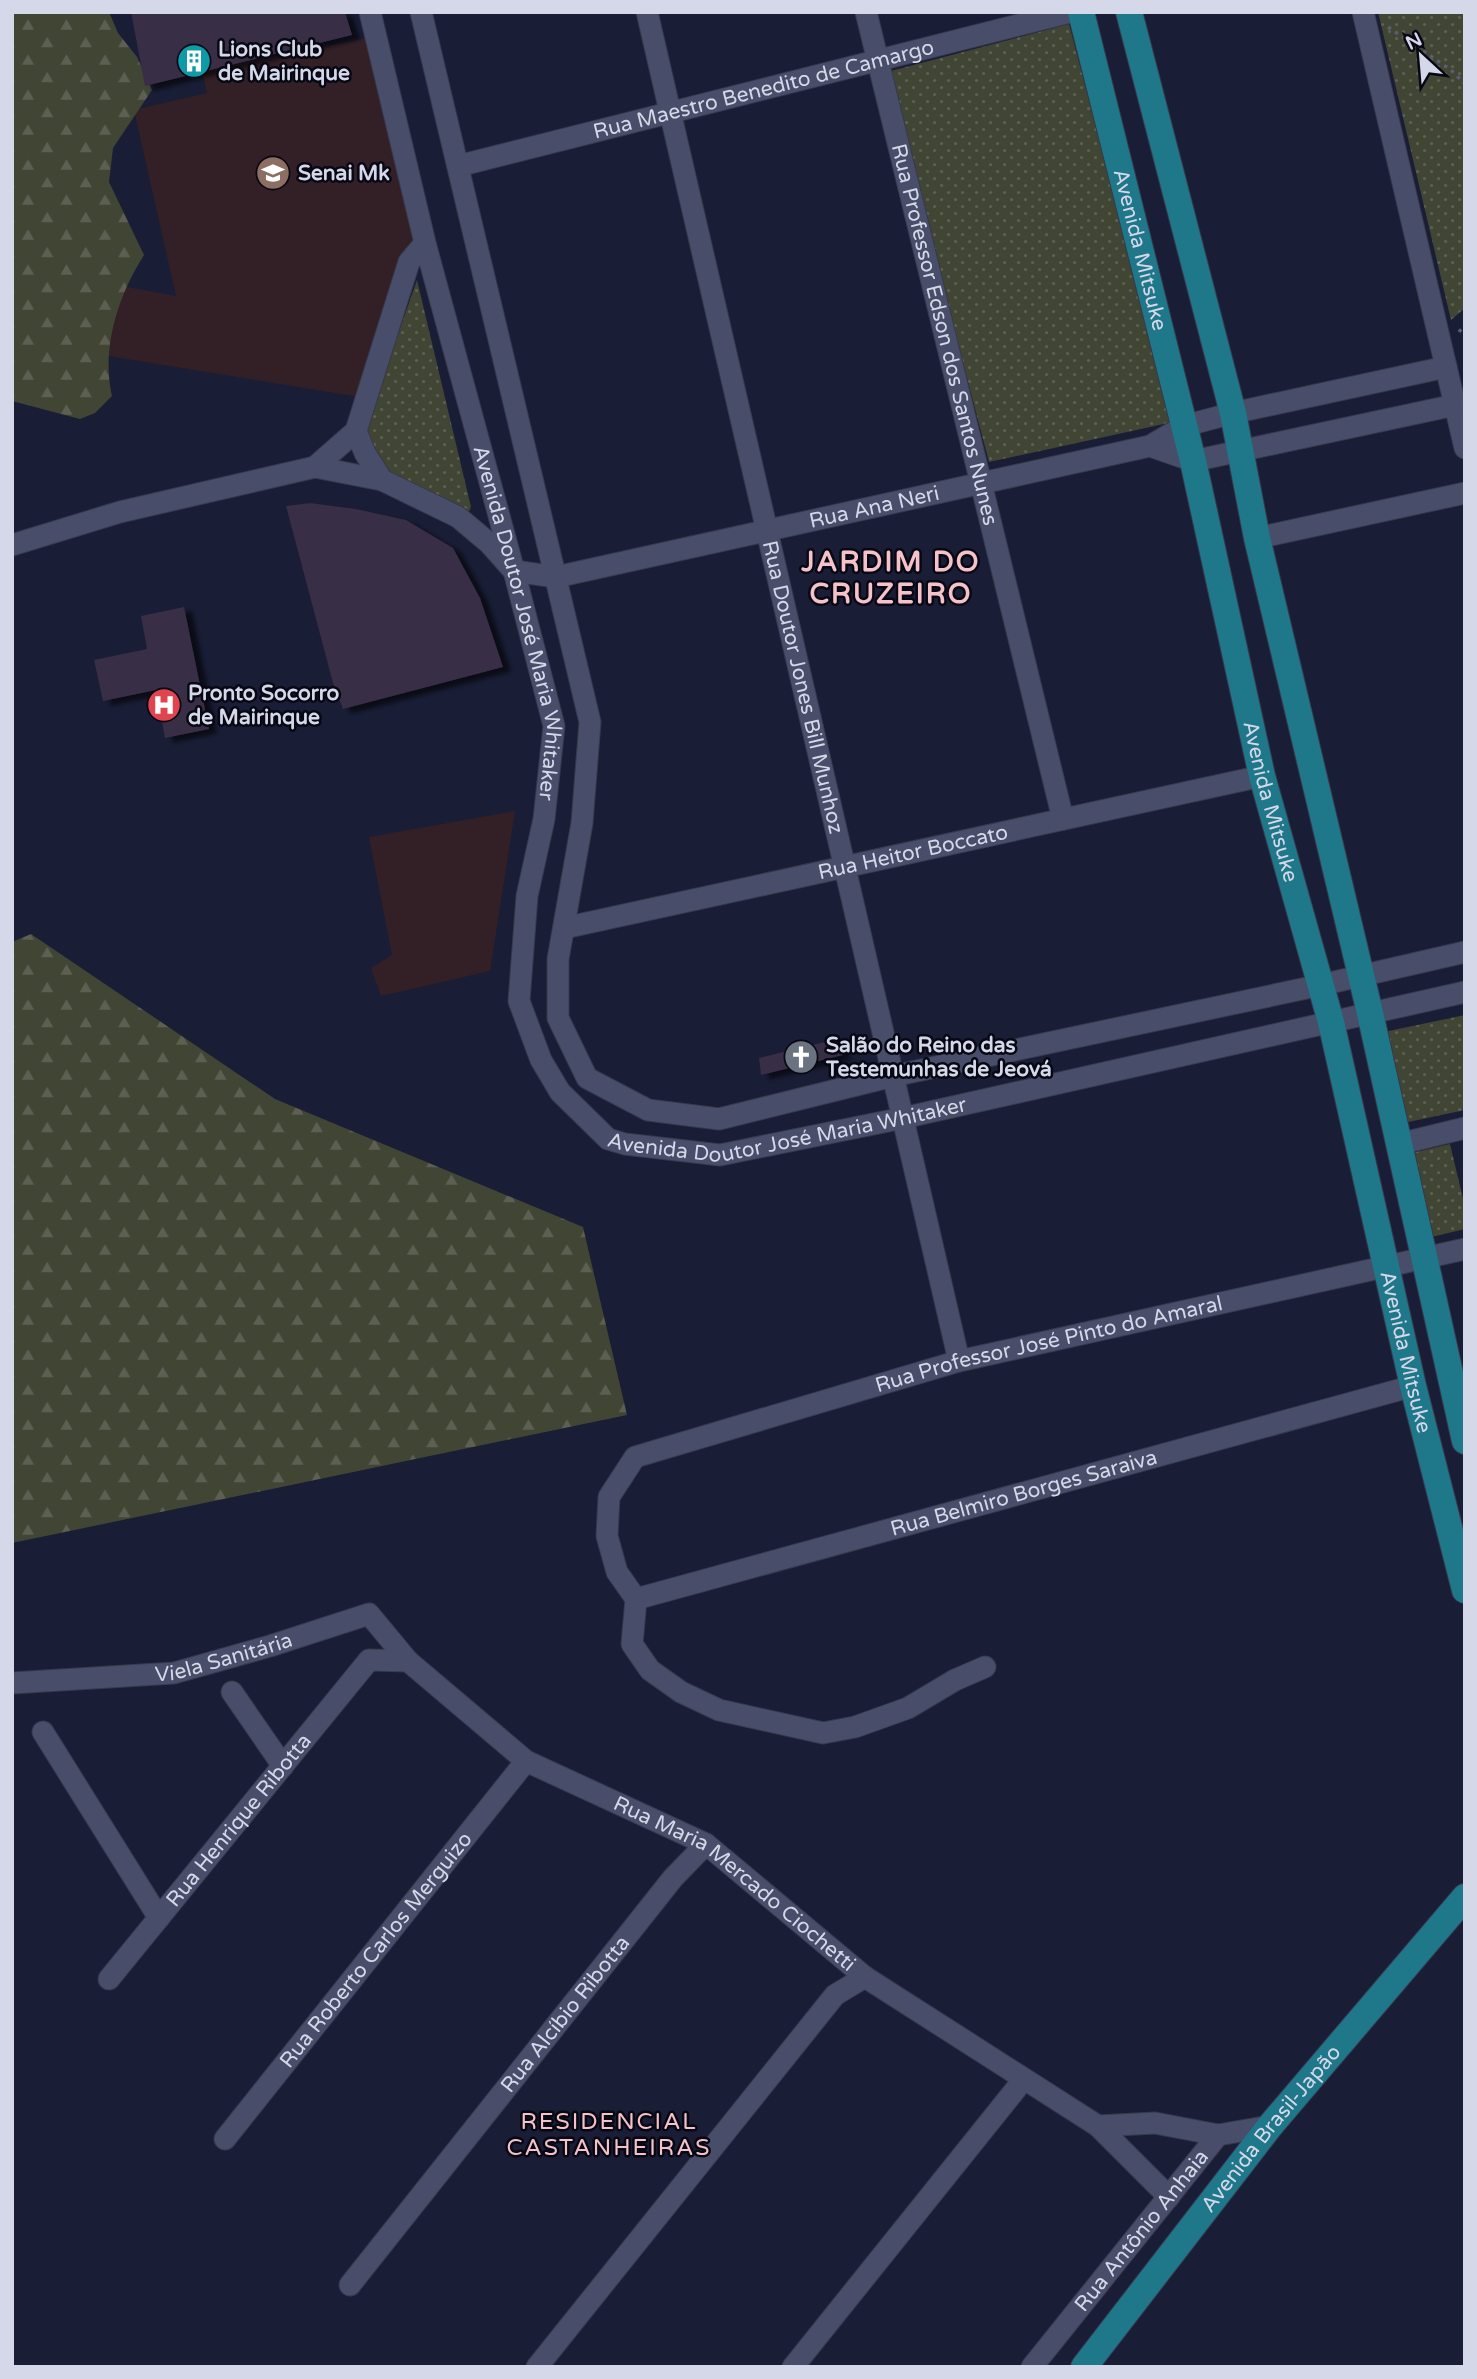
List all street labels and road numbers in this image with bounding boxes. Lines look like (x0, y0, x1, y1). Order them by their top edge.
street label: Rua Maestro Benedito de Camargo (591, 35, 937, 145)
street label: Rua Professor Edson dos Santos Nunes (886, 141, 1003, 528)
street label: Avenida Mitsuke (1108, 166, 1172, 333)
street label: Avenida Doutor José Maria Whitaker (468, 443, 567, 802)
street label: Rua Ana Neri (807, 481, 942, 534)
street label: Rua Doutor Jones Bill Munhoz (757, 538, 849, 836)
street label: Avenida Mitsuke (1237, 719, 1303, 885)
street label: Rua Heitor Boccato (816, 820, 1010, 885)
street label: Avenida Doutor José Maria Whitaker (605, 1092, 969, 1168)
street label: Avenida Mitsuke (1374, 1269, 1437, 1436)
street label: Rua Professor José Pinto do Amaral (872, 1291, 1225, 1398)
street label: Rua Belmiro Borges Saraiva (888, 1445, 1160, 1542)
street label: Viela Sanitária (154, 1628, 296, 1687)
street label: Rua Henrique Ribotta (161, 1729, 317, 1912)
street label: Rua Maria Mercado Ciochetti (609, 1791, 861, 1977)
street label: Rua Roberto Carlos Merguizo (275, 1827, 478, 2073)
street label: Rua Alcíbio Ribotta (496, 1931, 635, 2098)
street label: Avenida Brasil-Japão (1196, 2040, 1346, 2217)
street label: Rua Antônio Anhaia (1070, 2145, 1214, 2317)

